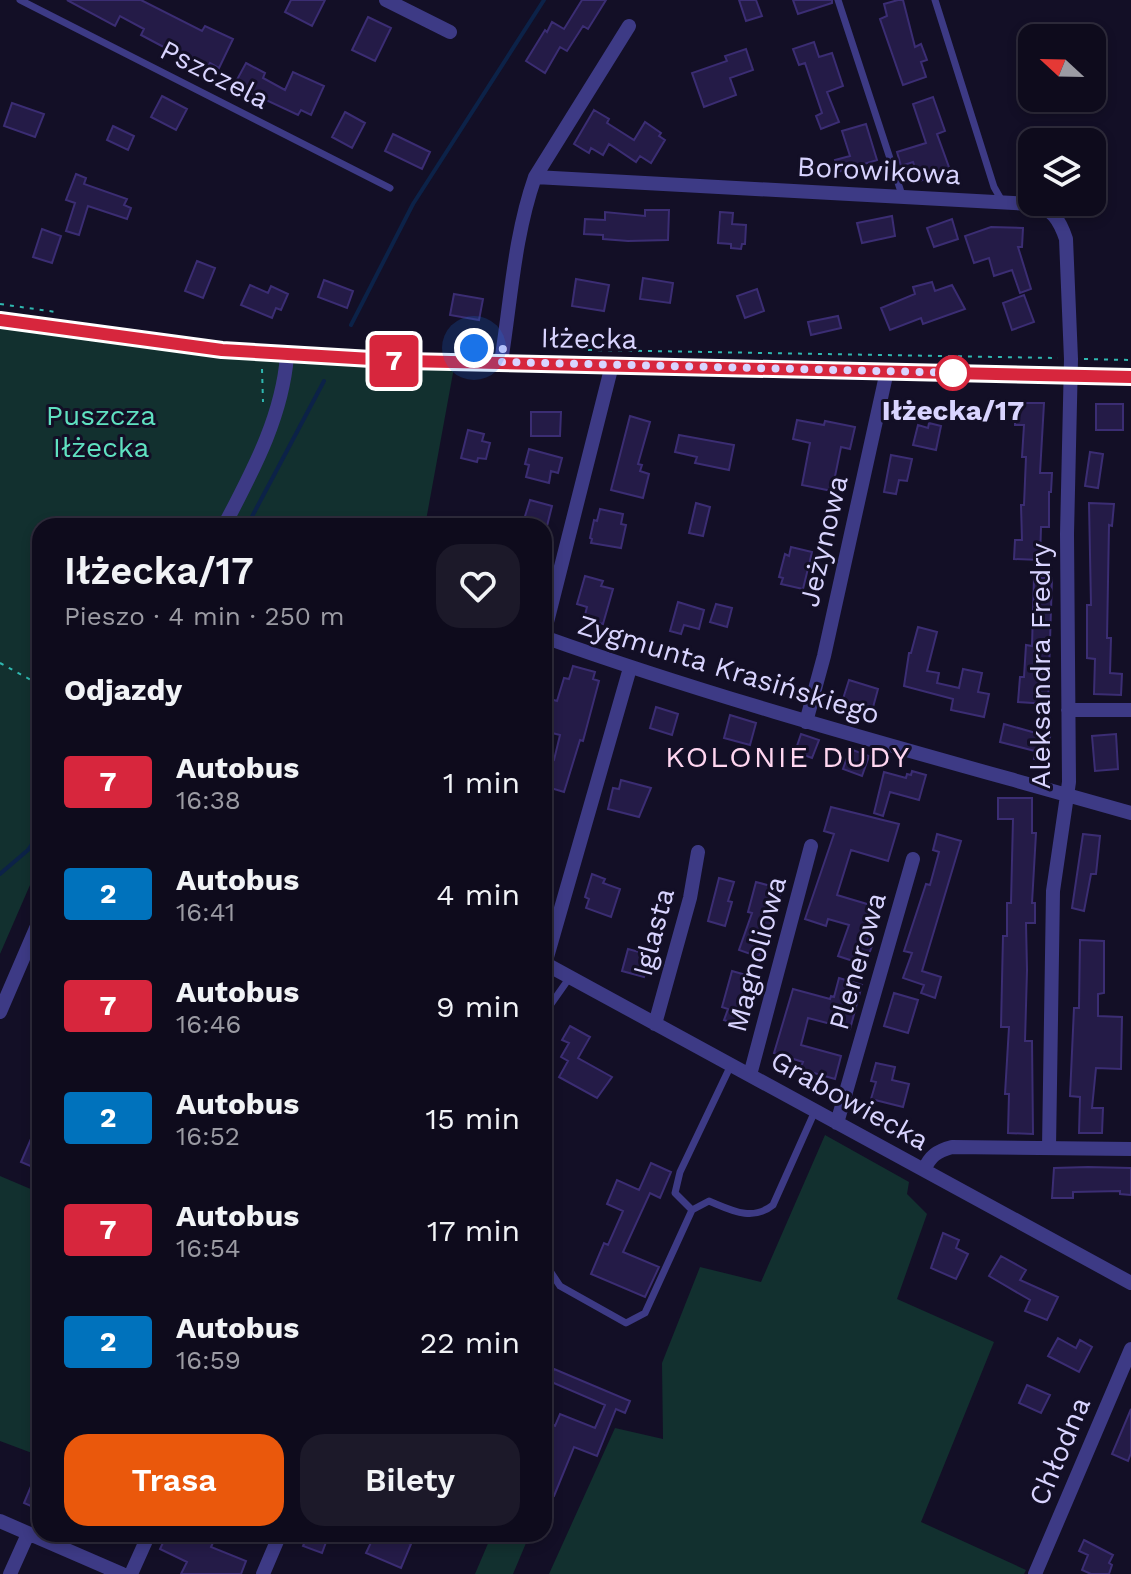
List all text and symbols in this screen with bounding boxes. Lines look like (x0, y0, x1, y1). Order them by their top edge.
north arrow (1018, 24, 1106, 112)
map controls (1018, 24, 1106, 216)
street label: Pszczela (155, 33, 275, 116)
button: layers (1018, 128, 1106, 216)
street label: Borowikowa (796, 150, 962, 191)
street label: Iłżecka (540, 321, 638, 356)
your location (454, 328, 494, 368)
line badge: 7 (368, 335, 420, 387)
text: 7 (385, 344, 403, 377)
marker: Iłżecka/17 (936, 356, 970, 390)
place label: Iłżecka/17 (882, 394, 1024, 427)
park label: Puszcza Iłżecka (46, 399, 156, 464)
street label: Jeżynowa (792, 472, 855, 610)
street label: Aleksandra Fredry (1024, 542, 1057, 789)
button: heart (436, 544, 520, 628)
text: Iłżecka/17 (64, 549, 254, 593)
text: Pieszo · 4 min · 250 m (64, 601, 345, 631)
street label: Zygmunta Krasińskiego (574, 608, 884, 731)
text: Odjazdy (64, 672, 182, 707)
district label: KOLONIE DUDY (665, 739, 911, 774)
text: Autobus (176, 750, 299, 785)
text: 7 (99, 765, 117, 798)
text: 1 min (443, 765, 520, 800)
text: 16:38 (176, 785, 241, 815)
text: Autobus (176, 862, 299, 897)
street label: Magnoliowa (720, 872, 793, 1036)
text: 2 (100, 877, 116, 910)
text: 4 min (436, 877, 520, 912)
street label: Iglasta (626, 884, 681, 980)
street label: Plenerowa (822, 888, 893, 1034)
text: 16:41 (176, 897, 235, 927)
text: Autobus (176, 974, 299, 1009)
text: 7 (99, 989, 117, 1022)
text: 9 min (436, 989, 520, 1024)
text: 16:46 (176, 1009, 241, 1039)
street label: Grabowiecka (765, 1044, 935, 1157)
text: Autobus (176, 1086, 299, 1121)
text: 2 (100, 1101, 116, 1134)
text: 15 min (425, 1101, 520, 1136)
text: 16:52 (176, 1121, 240, 1151)
text: Autobus (176, 1198, 299, 1233)
text: 7 (99, 1213, 117, 1246)
text: 17 min (427, 1213, 520, 1248)
text: 16:54 (176, 1233, 241, 1263)
text: Autobus (176, 1310, 299, 1345)
text: 2 (100, 1325, 116, 1358)
text: 22 min (420, 1325, 520, 1360)
text: 16:59 (176, 1345, 241, 1375)
street label: Chłodna (1022, 1392, 1097, 1510)
button: Trasa (64, 1434, 284, 1526)
button: Bilety (300, 1434, 520, 1526)

